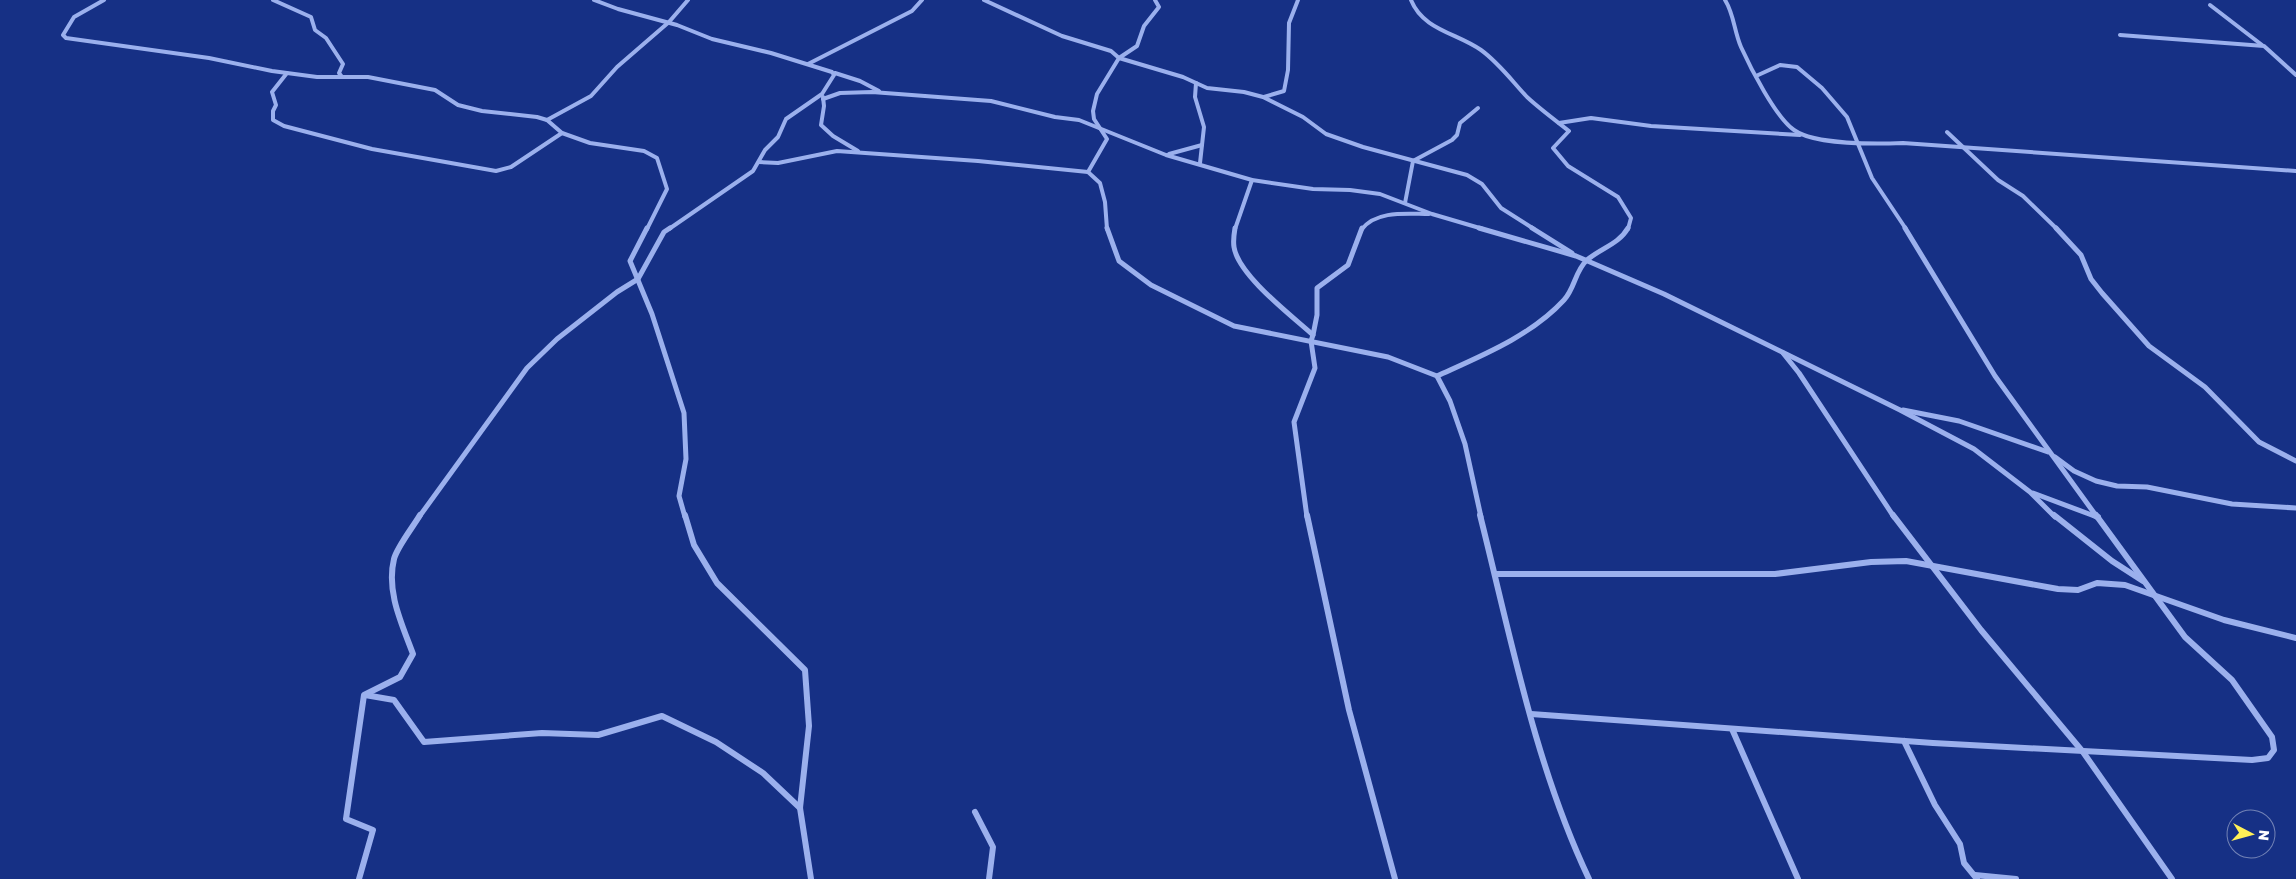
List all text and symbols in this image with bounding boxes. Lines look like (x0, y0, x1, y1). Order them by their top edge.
north arrow (2226, 809, 2276, 859)
text: N (2255, 829, 2273, 842)

